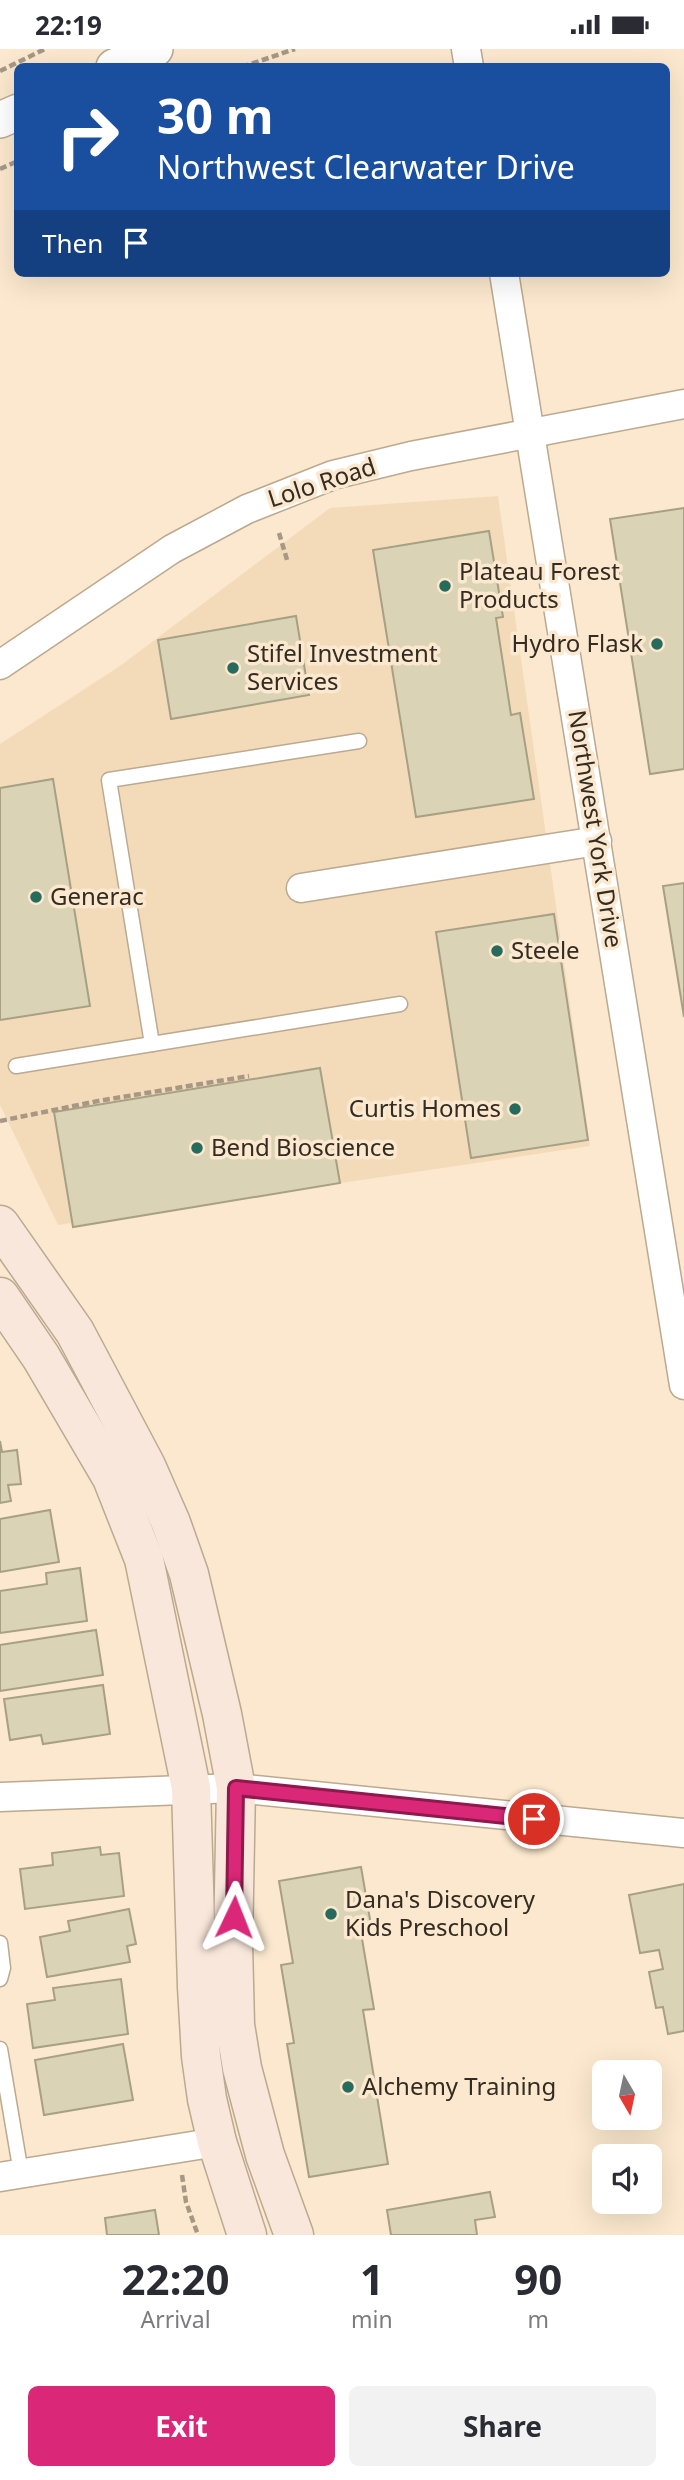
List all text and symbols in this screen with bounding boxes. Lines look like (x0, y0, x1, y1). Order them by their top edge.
text: 22:19 (35, 7, 102, 43)
text: 30 m (157, 82, 274, 148)
icon: right (42, 91, 133, 182)
text: Northwest Clearwater Drive (157, 145, 575, 188)
icon: arrive (117, 224, 155, 262)
text: Then (42, 225, 103, 261)
street label: Lolo Road (263, 449, 380, 515)
place label: Plateau Forest Products (459, 554, 620, 615)
marker: Plateau Forest Products (437, 578, 453, 594)
place label: Hydro Flask (512, 626, 643, 659)
place label: Stifel Investment Services (247, 636, 438, 697)
marker: Hydro Flask (649, 636, 665, 652)
marker: Stifel Investment Services (225, 660, 241, 676)
street label: Northwest York Drive (561, 708, 632, 950)
place label: Generac (50, 879, 144, 912)
marker: Generac (28, 889, 44, 905)
place label: Steele (511, 933, 580, 966)
marker: Steele (489, 943, 505, 959)
place label: Curtis Homes (349, 1091, 501, 1124)
marker: Curtis Homes (507, 1101, 523, 1117)
place label: Bend Bioscience (211, 1130, 395, 1163)
marker: Bend Bioscience (189, 1140, 205, 1156)
pin (504, 1789, 564, 1849)
icon: arrive (515, 1800, 553, 1838)
position arrow (197, 1880, 271, 1954)
place label: Dana's Discovery Kids Preschool (345, 1882, 536, 1943)
marker: Dana's Discovery Kids Preschool (323, 1906, 339, 1922)
north arrow (592, 2060, 662, 2130)
map controls (592, 2060, 662, 2214)
place label: Alchemy Training (362, 2069, 556, 2102)
marker: Alchemy Training (340, 2079, 356, 2095)
button: sound (592, 2144, 662, 2214)
text: 22:20 (122, 2250, 230, 2307)
text: 1 (360, 2250, 384, 2307)
text: 90 (514, 2250, 562, 2307)
text: Arrival (140, 2303, 211, 2335)
text: min (351, 2303, 393, 2335)
text: m (528, 2303, 549, 2335)
button: Exit (28, 2386, 335, 2466)
button: Share (349, 2386, 656, 2466)

